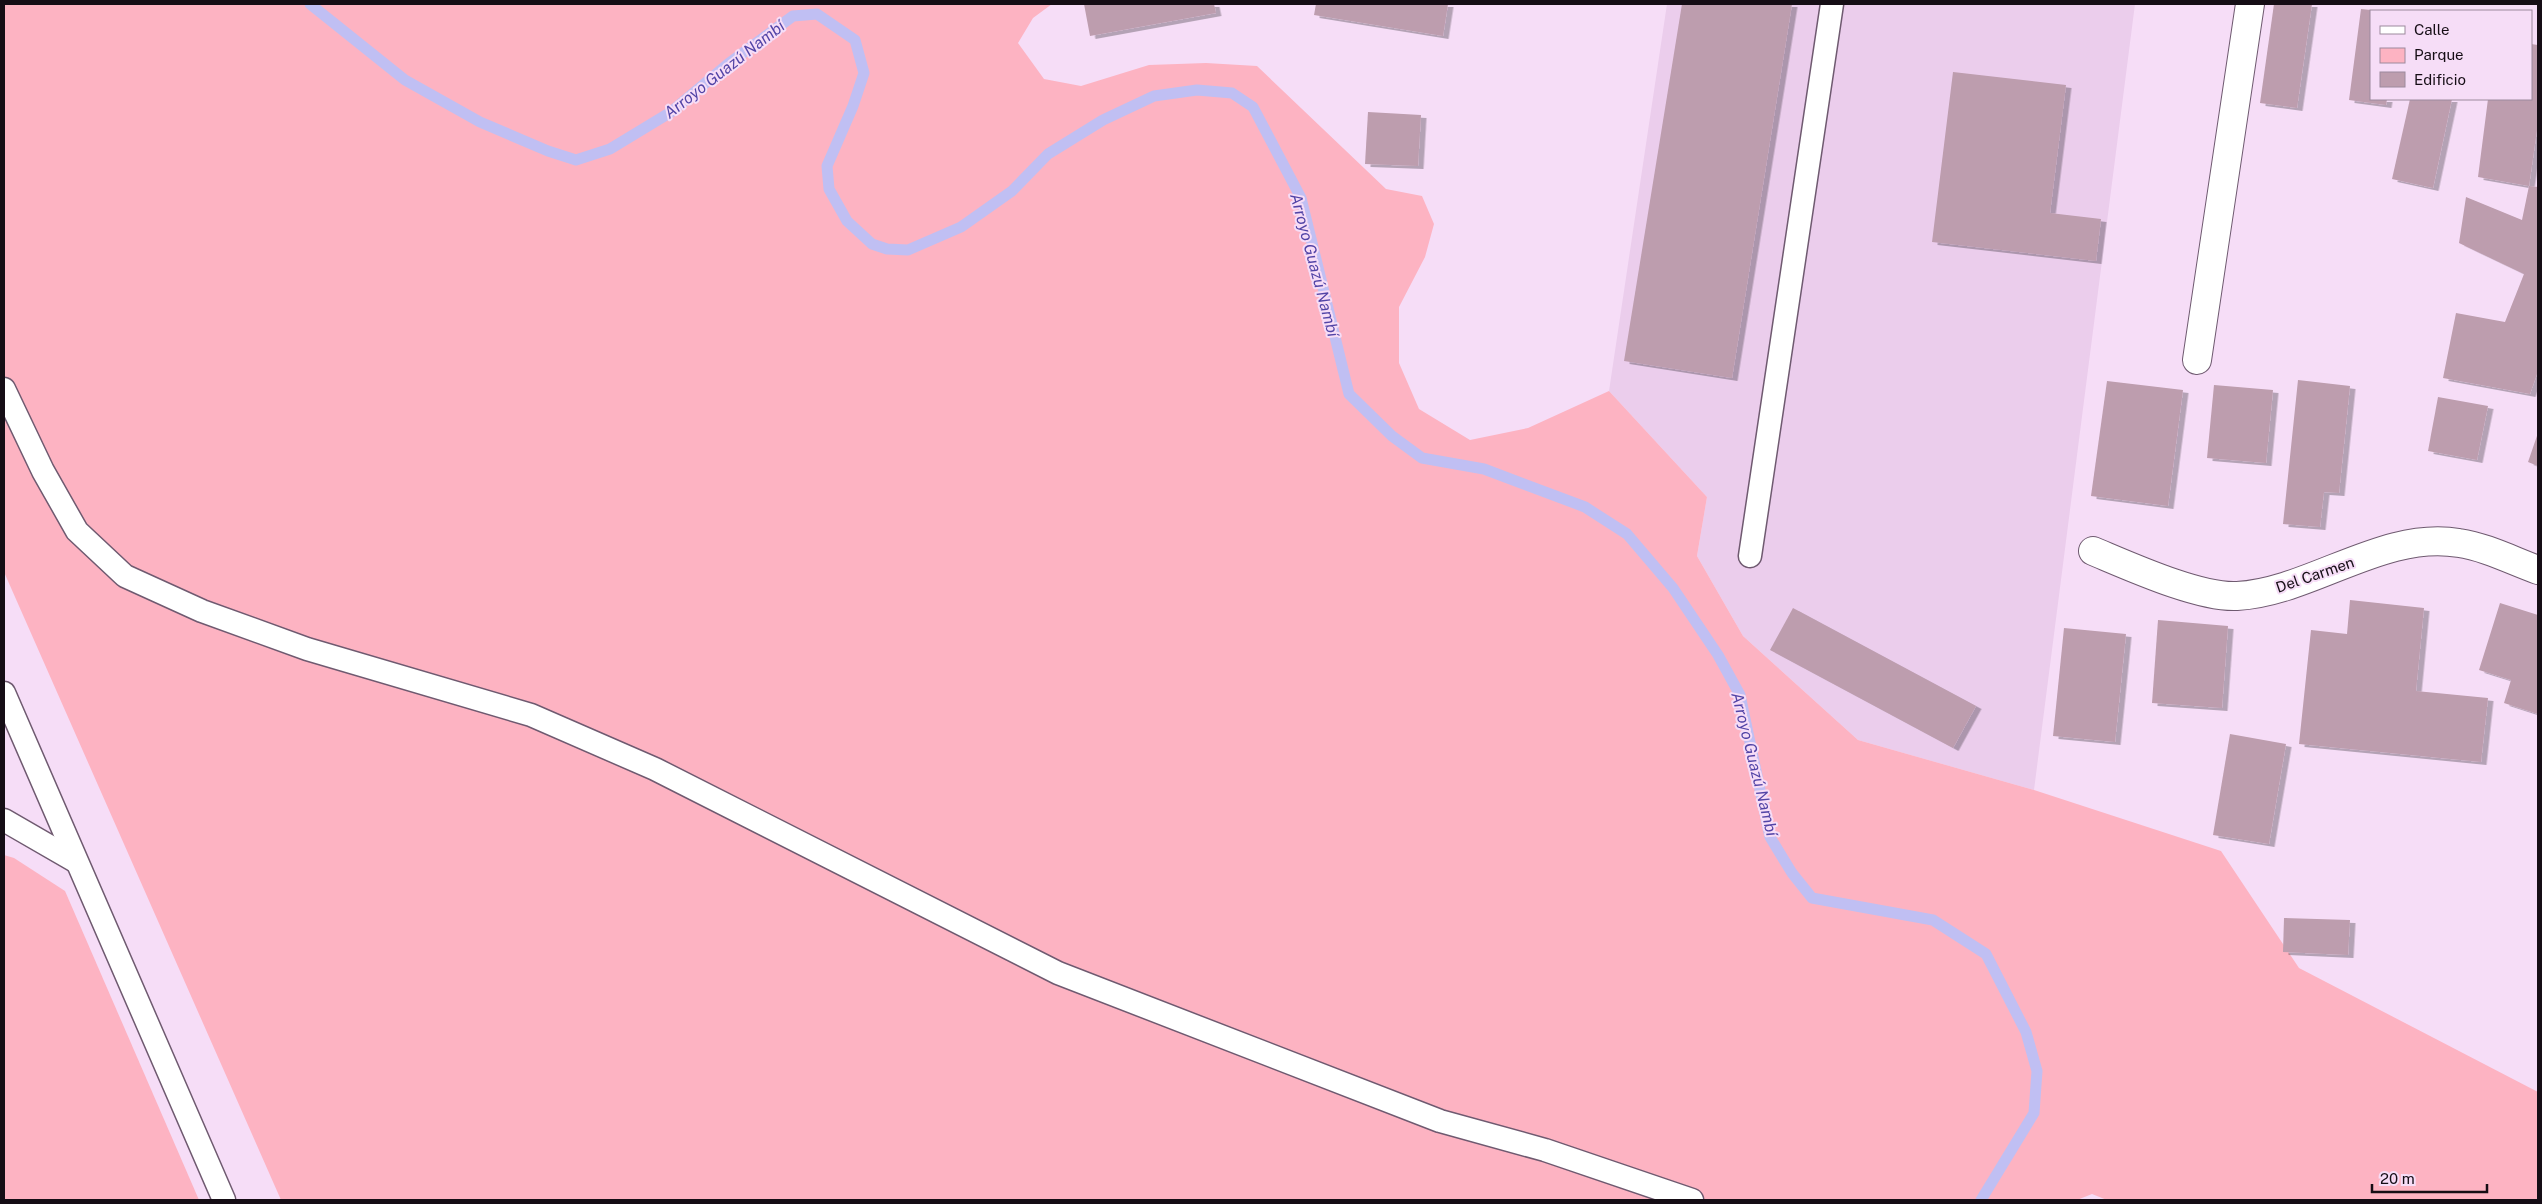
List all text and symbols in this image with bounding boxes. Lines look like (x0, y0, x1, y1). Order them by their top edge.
legend (2370, 10, 2532, 100)
water label: Arroyo Guazú Nambí (660, 15, 790, 122)
text: Calle (2414, 21, 2450, 38)
text: Parque (2414, 46, 2464, 63)
text: Edificio (2414, 71, 2466, 88)
water label: Arroyo Guazú Nambí (1286, 191, 1343, 341)
street label: Del Carmen (2273, 553, 2356, 596)
water label: Arroyo Guazú Nambí (1727, 690, 1782, 840)
scale bar (2372, 1162, 2487, 1194)
text: 20 m (2380, 1170, 2415, 1187)

